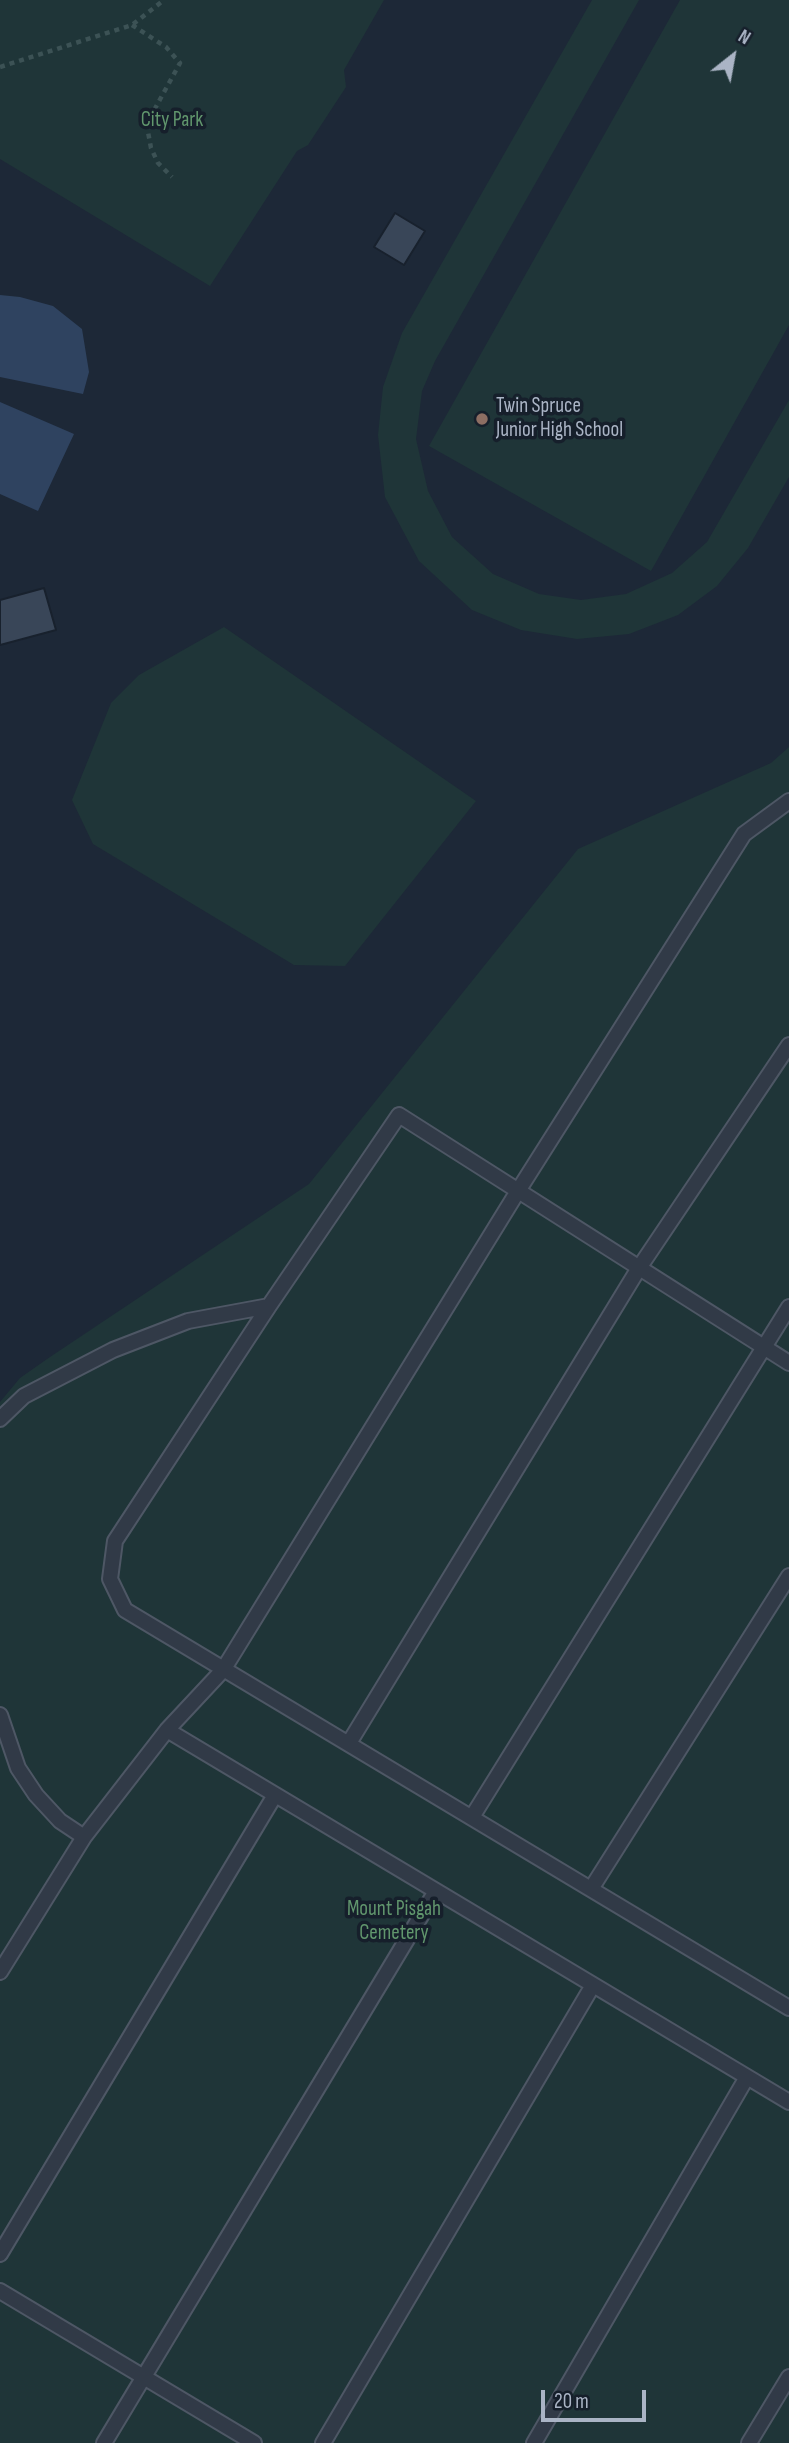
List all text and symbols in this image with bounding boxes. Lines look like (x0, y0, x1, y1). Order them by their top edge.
north arrow (698, 21, 768, 91)
text: N (734, 25, 754, 50)
park label: City Park (141, 108, 203, 134)
place label: Twin Spruce Junior High School (496, 394, 623, 444)
marker: Twin Spruce Junior High School (474, 411, 490, 427)
park label: Mount Pisgah Cemetery (347, 1897, 441, 1947)
scale bar (544, 2376, 649, 2420)
text: 20 m (554, 2389, 589, 2414)

